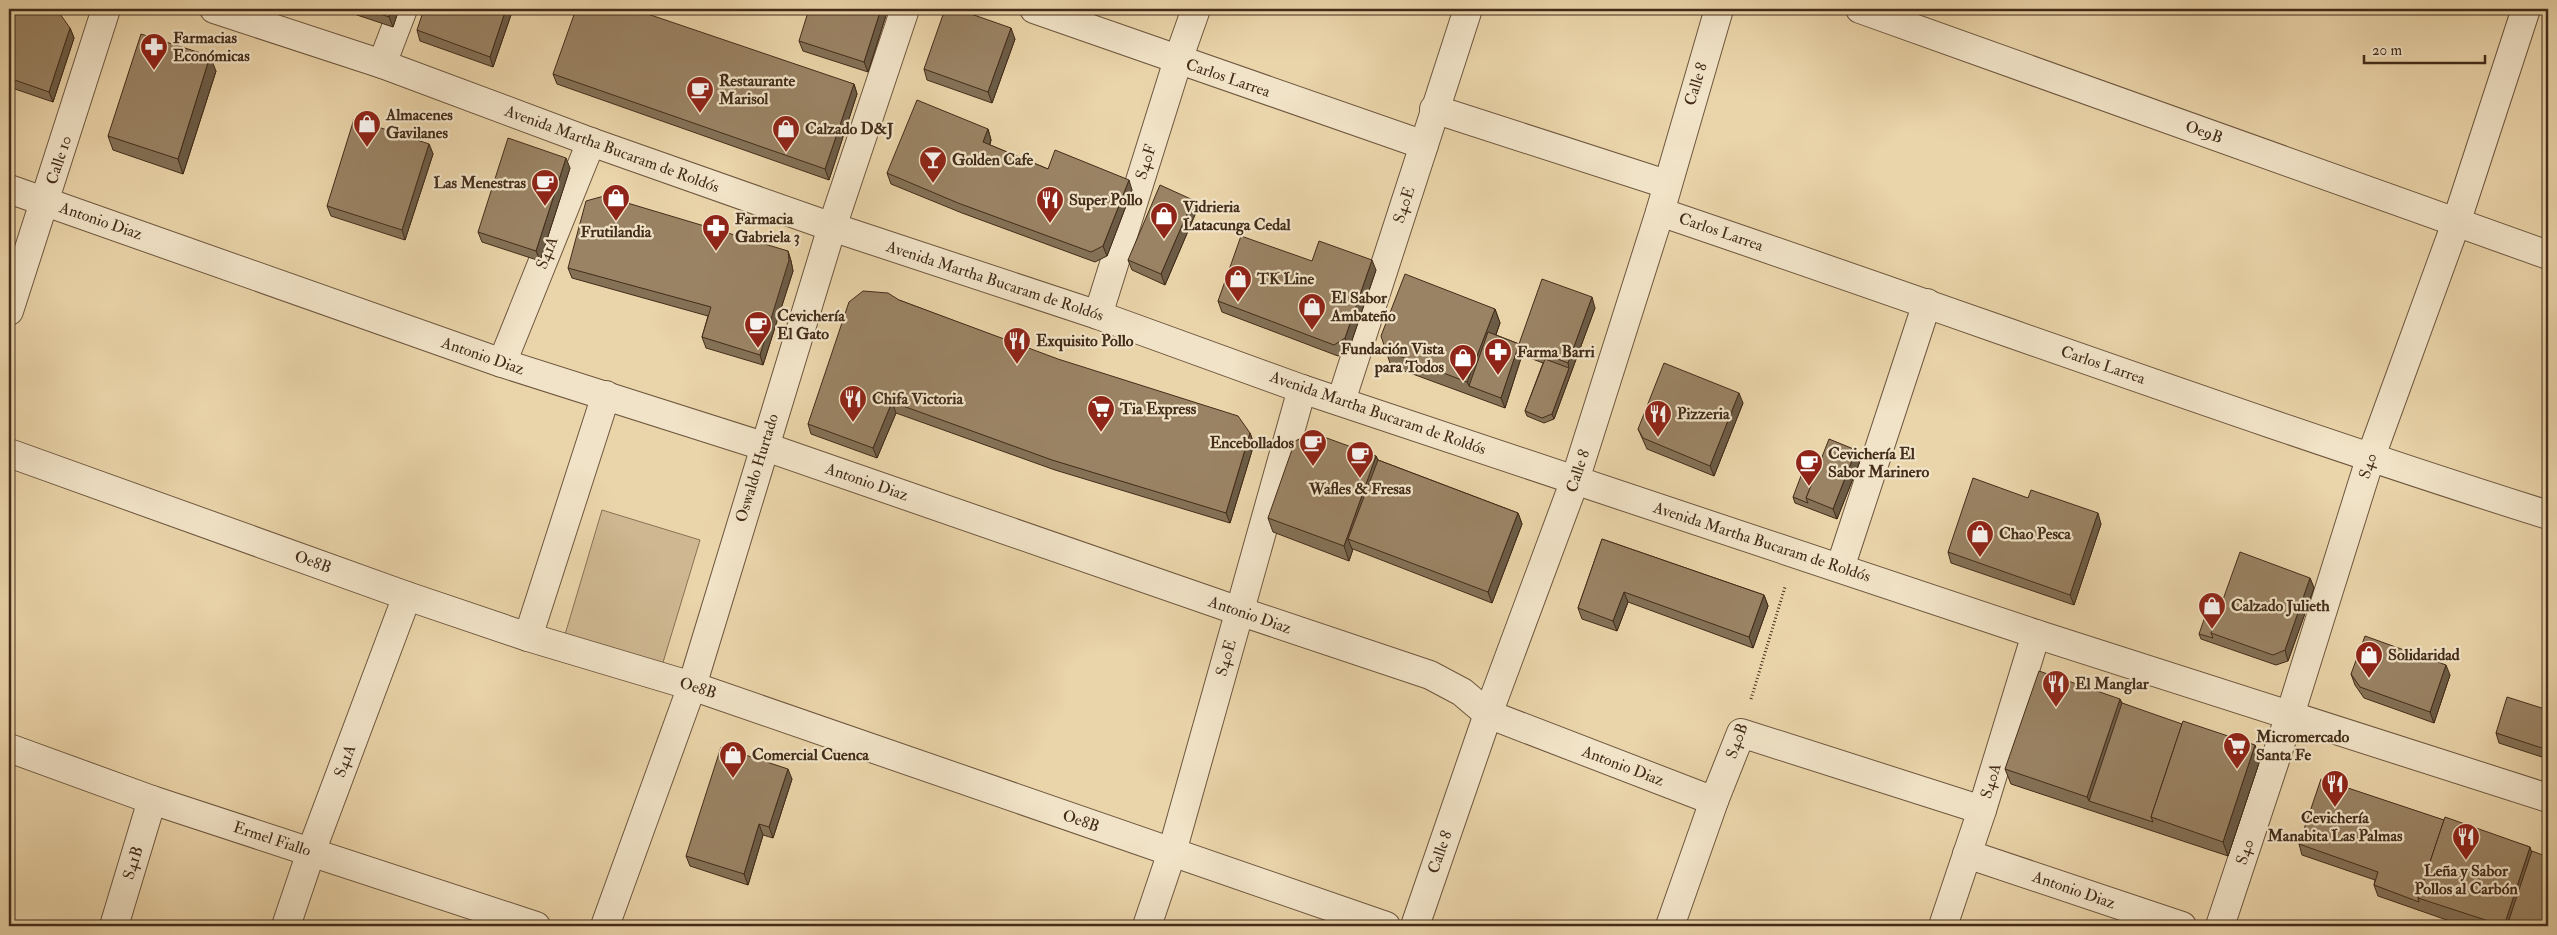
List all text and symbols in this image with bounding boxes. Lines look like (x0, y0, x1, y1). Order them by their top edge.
place label: Farmacias Económicas (173, 28, 250, 66)
pharmacy icon: Farmacias Económicas (139, 32, 169, 71)
scale bar (2364, 32, 2486, 64)
text: 20 m (2372, 41, 2402, 60)
street label: Carlos Larrea (1183, 54, 1273, 102)
street label: Calle 8 (1680, 60, 1712, 108)
place label: Restaurante Marisol (718, 71, 795, 109)
cafe icon: Restaurante Marisol (685, 75, 715, 114)
street label: Avenida Martha Bucaram de Roldós (501, 100, 722, 197)
place label: Almacenes Gavilanes (385, 105, 453, 143)
shop icon: Almacenes Gavilanes (352, 109, 382, 148)
shop icon: Calzado D&J (771, 114, 801, 153)
street label: Oe9B (2183, 116, 2225, 148)
place label: Calzado D&J (805, 119, 894, 140)
street label: Calle 10 (42, 133, 76, 187)
street label: S40F (1131, 142, 1161, 182)
bar icon: Golden Cafe (918, 145, 948, 184)
place label: Golden Cafe (952, 150, 1034, 170)
cafe icon: Las Menestras (530, 168, 560, 207)
place label: Las Menestras (433, 173, 527, 193)
shop icon: Frutilandia (601, 183, 631, 222)
street label: S40E (1389, 184, 1419, 226)
restaurant icon: Super Pollo (1035, 185, 1065, 224)
place label: Super Pollo (1069, 190, 1143, 211)
street label: Antonio Diaz (56, 197, 145, 245)
place label: Vidrieria Latacunga Cedal (1182, 197, 1292, 236)
shop icon: Vidrieria Latacunga Cedal (1149, 201, 1179, 240)
street label: Carlos Larrea (1676, 208, 1766, 256)
place label: Farmacia Gabriela 3 (735, 209, 800, 247)
pharmacy icon: Farmacia Gabriela 3 (701, 213, 731, 252)
place label: Frutilandia (581, 222, 652, 242)
street label: S41A (531, 234, 563, 272)
street label: Avenida Martha Bucaram de Roldós (883, 236, 1106, 326)
shop icon: TK Line (1223, 264, 1253, 303)
place label: TK Line (1256, 269, 1315, 289)
place label: El Sabor Ambateño (1330, 288, 1396, 326)
shop icon: El Sabor Ambateño (1297, 292, 1327, 331)
place label: Cevichería El Gato (777, 306, 845, 344)
cafe icon: Cevichería El Gato (743, 310, 773, 349)
restaurant icon: Exquisito Pollo (1002, 326, 1032, 365)
place label: Exquisito Pollo (1036, 331, 1134, 352)
street label: Antonio Diaz (438, 332, 527, 380)
pharmacy icon: Farma Barri (1483, 337, 1513, 376)
place label: Fundación Vista para Todos (1341, 339, 1445, 378)
street label: Carlos Larrea (2058, 341, 2148, 389)
place label: Farma Barri (1517, 342, 1595, 362)
shop icon: Fundación Vista para Todos (1448, 343, 1478, 382)
street label: Avenida Martha Bucaram de Roldós (1266, 366, 1489, 459)
restaurant icon: Chifa Victoria (838, 384, 868, 423)
place label: Chifa Victoria (872, 389, 963, 409)
supermarket icon: Tia Express (1086, 394, 1116, 433)
place label: Tia Express (1119, 399, 1197, 420)
restaurant icon: Pizzeria (1643, 399, 1673, 438)
place label: Pizzeria (1677, 404, 1730, 424)
street label: Oswaldo Hurtado (731, 411, 783, 525)
cafe icon: Encebollados (1298, 428, 1328, 467)
place label: Encebollados (1210, 433, 1295, 453)
cafe icon: Wafles & Fresas (1345, 440, 1375, 479)
place label: Cevichería El Sabor Marinero (1828, 444, 1929, 482)
street label: Calle 8 (1562, 447, 1594, 495)
cafe icon: Cevichería El Sabor Marinero (1794, 448, 1824, 487)
street label: S40 (2355, 451, 2381, 481)
street label: Antonio Diaz (822, 458, 911, 506)
place label: Wafles & Fresas (1308, 479, 1411, 499)
street label: Avenida Martha Bucaram de Roldós (1650, 497, 1873, 587)
shop icon: Chao Pesca (1965, 519, 1995, 558)
place label: Chao Pesca (1999, 524, 2071, 544)
street label: Oe8B (292, 546, 334, 578)
street label: Antonio Diaz (1205, 591, 1294, 639)
shop icon: Calzado Julieth (2197, 591, 2227, 630)
place label: Calzado Julieth (2231, 596, 2330, 617)
street label: S40E (1211, 637, 1241, 679)
shop icon: Solidaridad (2354, 640, 2384, 679)
place label: Solidaridad (2388, 645, 2460, 665)
restaurant icon: El Manglar (2041, 669, 2071, 708)
street label: Oe8B (677, 673, 719, 703)
place label: El Manglar (2075, 674, 2150, 695)
street label: S40B (1721, 721, 1753, 761)
place label: Micromercado Santa Fe (2255, 727, 2350, 765)
supermarket icon: Micromercado Santa Fe (2222, 731, 2252, 770)
shop icon: Comercial Cuenca (718, 740, 748, 779)
street label: Antonio Diaz (1578, 741, 1667, 791)
street label: S41A (330, 742, 360, 780)
place label: Comercial Cuenca (752, 745, 869, 765)
street label: S40A (1976, 761, 2006, 801)
restaurant icon: Cevichería Manabita Las Palmas (2320, 769, 2350, 808)
street label: Oe8B (1060, 805, 1102, 837)
place label: Cevichería Manabita Las Palmas (2266, 808, 2403, 846)
street label: Ermel Fiallo (231, 817, 314, 861)
restaurant icon: Leña y Sabor Pollos al Carbón (2451, 822, 2481, 861)
street label: Calle 8 (1423, 828, 1457, 876)
street label: S40 (2232, 837, 2258, 867)
street label: S41B (119, 844, 147, 882)
place label: Leña y Sabor Pollos al Carbón (2414, 861, 2518, 899)
street label: Antonio Diaz (2029, 866, 2118, 914)

